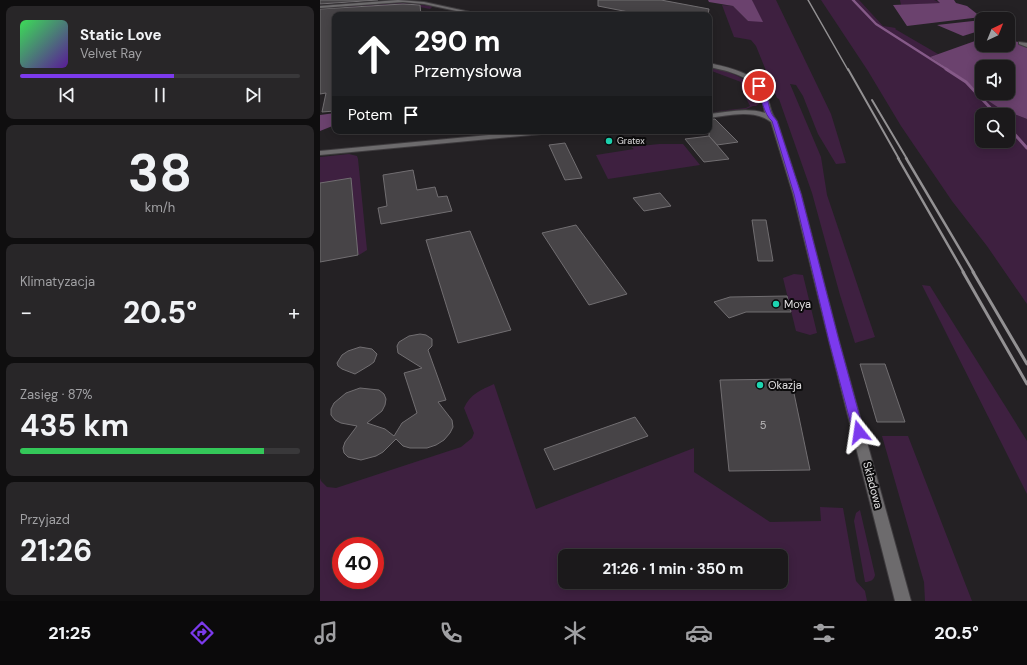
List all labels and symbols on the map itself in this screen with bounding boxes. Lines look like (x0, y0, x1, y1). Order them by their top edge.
north arrow (975, 12, 1015, 52)
pin (742, 69, 776, 103)
place label: Gratex (617, 135, 645, 147)
marker: Gratex (604, 136, 614, 146)
place label: Moya (784, 297, 811, 311)
marker: Moya (771, 299, 781, 309)
place label: Okazja (768, 378, 802, 392)
marker: Okazja (755, 380, 765, 390)
position arrow (838, 411, 880, 453)
house number: 5 (760, 418, 767, 432)
street label: Składowa (860, 460, 886, 510)
speed limit sign: 40 (332, 537, 384, 589)

